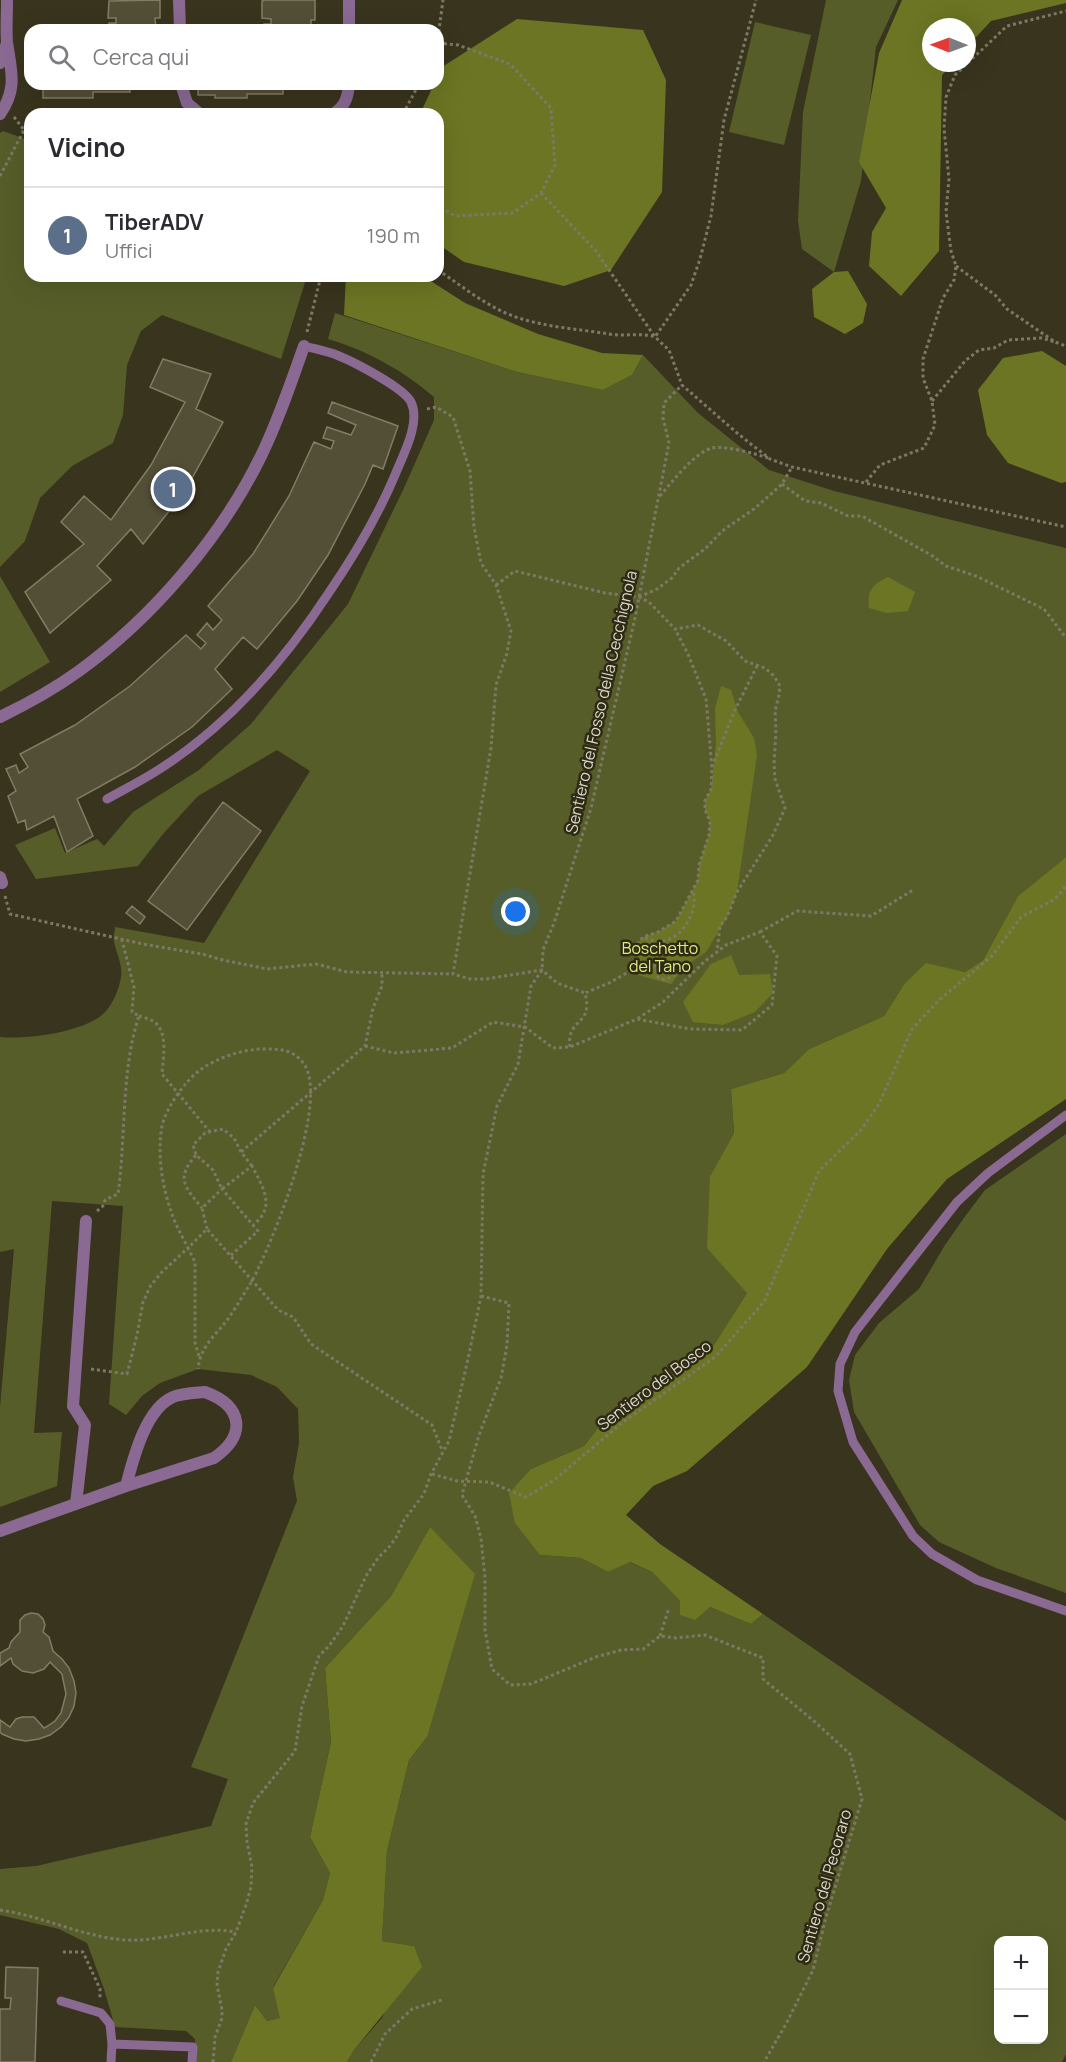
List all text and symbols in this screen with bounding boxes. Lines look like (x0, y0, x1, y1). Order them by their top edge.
north arrow (922, 18, 976, 72)
search box (24, 24, 444, 90)
icon: search (45, 41, 78, 74)
text: Cerca qui (93, 42, 189, 72)
text: Vicino (48, 129, 125, 165)
text: TiberADV (105, 207, 204, 237)
text: 1 (63, 222, 72, 249)
text: 190 m (367, 222, 420, 249)
text: Uffici (105, 237, 153, 264)
pin: 1 (154, 466, 192, 512)
street label: Sentiero del Fosso della Cecchignola (560, 568, 642, 836)
your location (501, 897, 530, 926)
park label: Boschetto del Tano (622, 937, 698, 977)
street label: Sentiero del Bosco (592, 1335, 716, 1435)
street label: Sentiero del Pecoraro (792, 1807, 856, 1965)
map controls (994, 1936, 1048, 2044)
button: + (994, 1936, 1048, 1990)
button: − (994, 1990, 1048, 2044)

